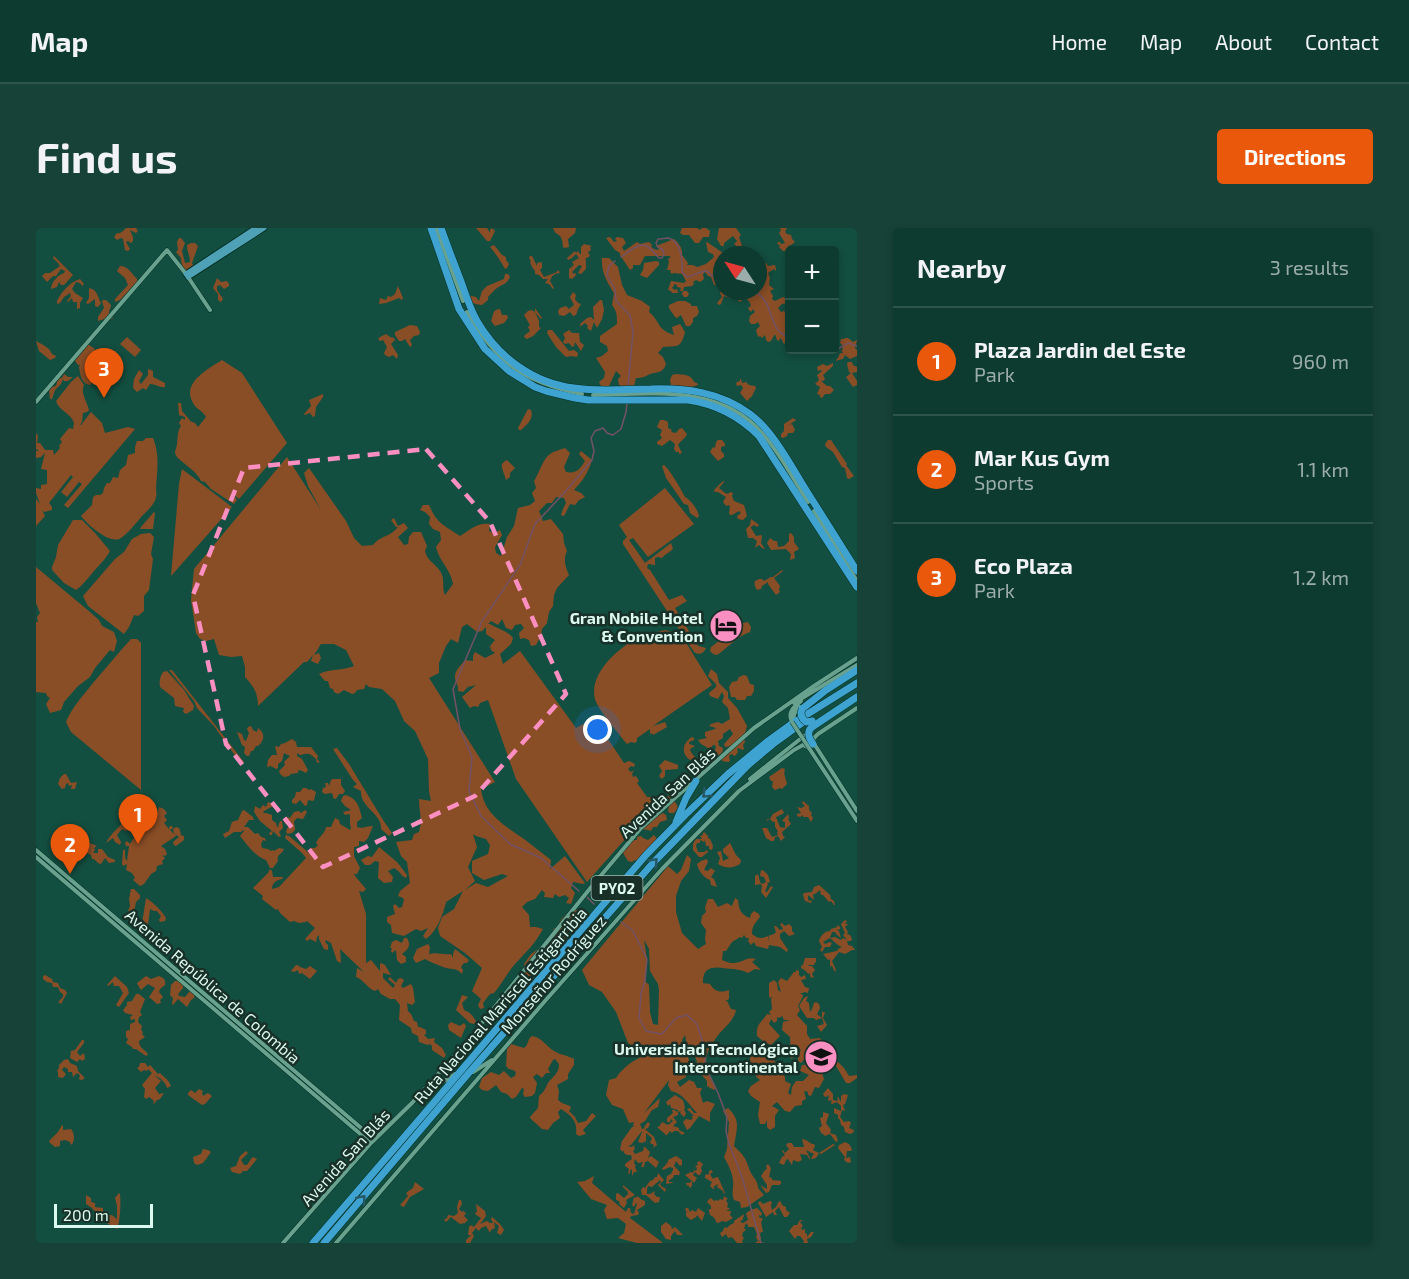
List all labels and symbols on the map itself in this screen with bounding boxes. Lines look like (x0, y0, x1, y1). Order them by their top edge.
north arrow (713, 246, 767, 300)
pin: 3 (84, 348, 124, 398)
place label: Gran Nobile Hotel & Convention (570, 608, 704, 645)
hotel icon: Gran Nobile Hotel & Convention (708, 608, 744, 644)
your location (583, 715, 612, 744)
street label: Avenida San Blás (615, 743, 719, 841)
one-way arrow (702, 787, 713, 798)
pin: 1 (118, 794, 158, 844)
pin: 2 (51, 824, 90, 874)
one-way arrow (646, 858, 657, 869)
road number: PY02 (592, 876, 642, 900)
street label: Ruta Nacional Mariscal Estigarribia (410, 903, 590, 1107)
street label: Avenida República de Colombia (122, 905, 304, 1067)
street label: Monseñor Rodríguez (496, 911, 610, 1037)
place label: Universidad Tecnológica Intercontinental (614, 1039, 799, 1076)
school or university icon: Universidad Tecnológica Intercontinental (803, 1039, 839, 1075)
street label: Avenida San Blás (297, 1105, 393, 1209)
one-way arrow (355, 1195, 366, 1206)
scale bar (54, 1201, 153, 1228)

